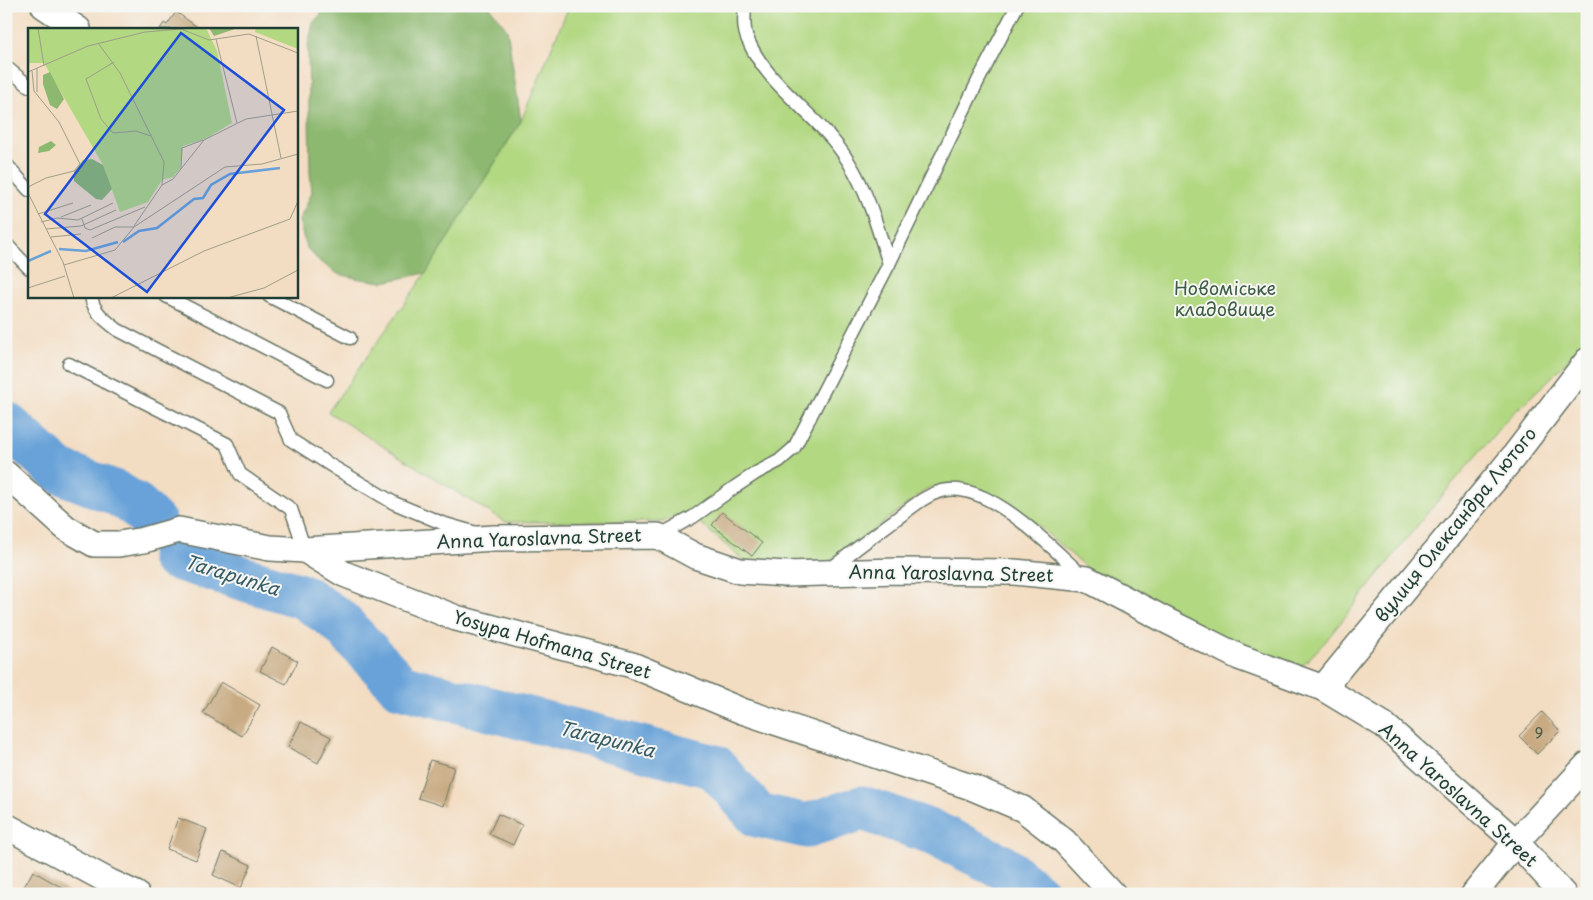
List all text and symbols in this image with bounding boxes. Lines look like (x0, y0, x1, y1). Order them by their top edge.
inset map (28, 28, 298, 298)
park label: Новоміське кладовище (1174, 274, 1276, 322)
street label: вулиця Олександра Лютого (1367, 421, 1542, 627)
street label: Anna Yaroslavna Street (436, 520, 642, 555)
water label: Tarapunka (182, 546, 284, 602)
street label: Anna Yaroslavna Street (848, 557, 1054, 588)
street label: Yosypa Hofmana Street (450, 602, 655, 685)
water label: Tarapunka (557, 713, 659, 764)
street label: Anna Yaroslavna Street (1374, 715, 1544, 873)
house number: 9 (1535, 720, 1543, 743)

